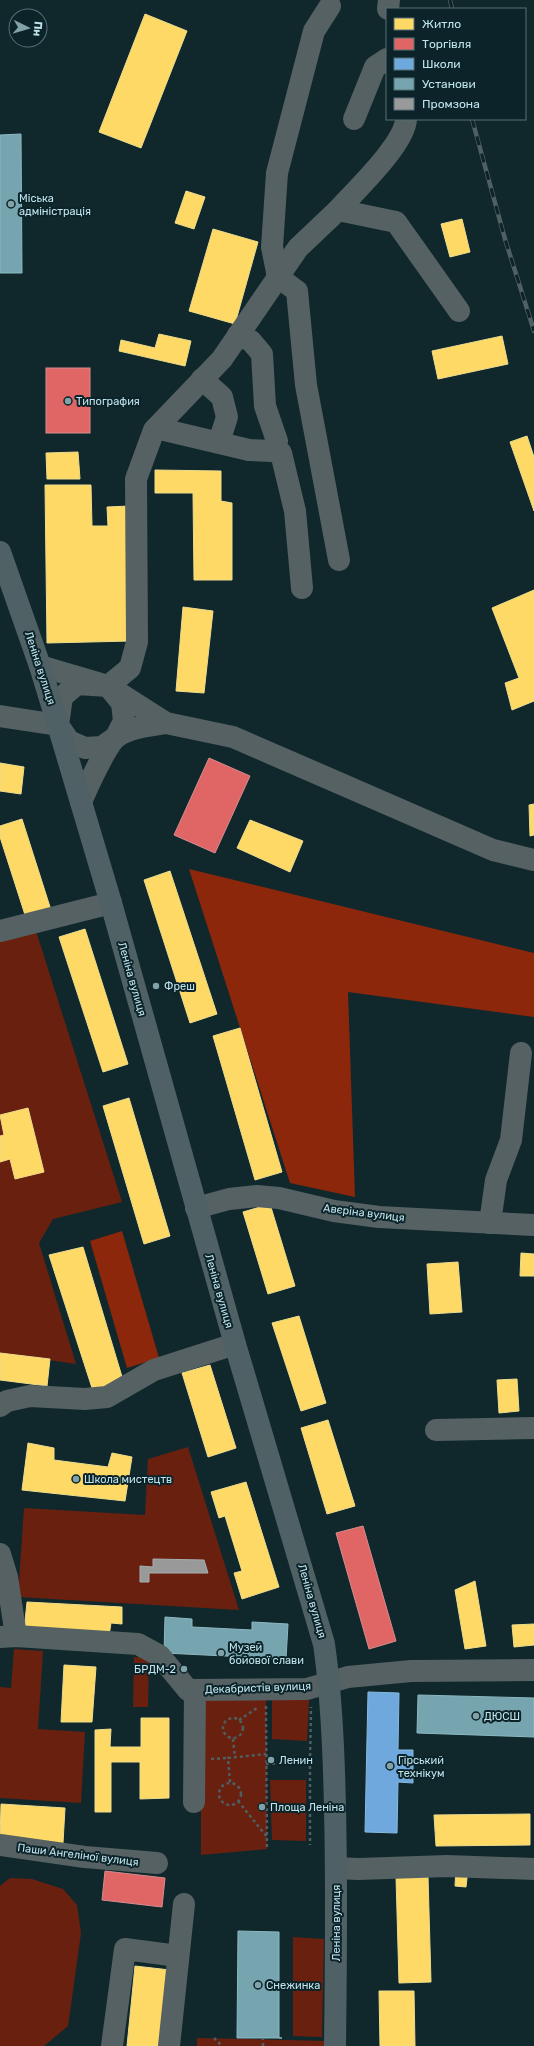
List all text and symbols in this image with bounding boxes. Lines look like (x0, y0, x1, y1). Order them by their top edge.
north arrow (8, 8, 48, 48)
legend (386, 8, 526, 120)
text: Житло (422, 17, 461, 31)
text: Пн (30, 21, 45, 37)
text: Торгівля (422, 37, 471, 51)
text: Школи (422, 57, 461, 71)
text: Установи (422, 77, 476, 91)
text: Промзона (422, 97, 480, 111)
place label: Міська адміністрація (19, 192, 91, 218)
marker: Міська адміністрація (6, 199, 16, 209)
place label: Типография (76, 395, 140, 408)
marker: Типография (63, 396, 73, 406)
street label: Леніна вулиця (22, 630, 58, 706)
street label: Леніна вулиця (115, 940, 149, 1018)
place label: Фреш (164, 980, 195, 993)
marker: Фреш (151, 981, 161, 991)
street label: Авєріна вулиця (322, 1202, 406, 1224)
street label: Леніна вулиця (202, 1252, 236, 1330)
place label: Школа мистецтв (84, 1473, 172, 1486)
marker: Школа мистецтв (71, 1474, 81, 1484)
street label: Леніна вулиця (295, 1562, 329, 1640)
place label: Музей бойової слави (229, 1641, 304, 1667)
marker: Музей бойової слави (216, 1648, 226, 1658)
place label: БРДМ-2 (134, 1663, 176, 1676)
marker: БРДМ-2 (179, 1664, 189, 1674)
street label: Декабристів вулиця (205, 1680, 311, 1696)
place label: ДЮСШ (484, 1710, 520, 1723)
marker: ДЮСШ (471, 1711, 481, 1721)
place label: Ленин (279, 1754, 313, 1767)
place label: Гірський технікум (398, 1754, 445, 1780)
marker: Ленин (266, 1755, 276, 1765)
marker: Гірський технікум (385, 1761, 395, 1771)
place label: Площа Леніна (270, 1801, 344, 1814)
marker: Площа Леніна (257, 1802, 267, 1812)
street label: Паши Ангеліної вулиця (17, 1841, 139, 1869)
street label: Леніна вулиця (330, 1885, 343, 1961)
place label: Снежинка (266, 1979, 320, 1992)
marker: Снежинка (253, 1980, 263, 1990)

